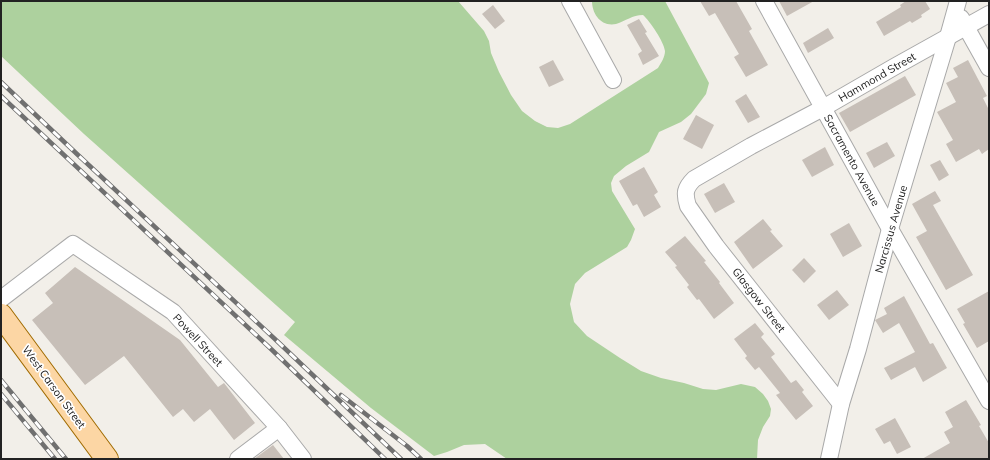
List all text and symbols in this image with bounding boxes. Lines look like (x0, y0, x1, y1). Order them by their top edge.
street label: Hammond Street (836, 49, 918, 105)
street label: Sacramento Avenue (821, 112, 883, 208)
street label: Narcissus Avenue (872, 183, 910, 275)
street label: Glasgow Street (729, 265, 789, 335)
street label: Powell Street (170, 311, 226, 369)
street label: West Carson Street (19, 343, 89, 431)

